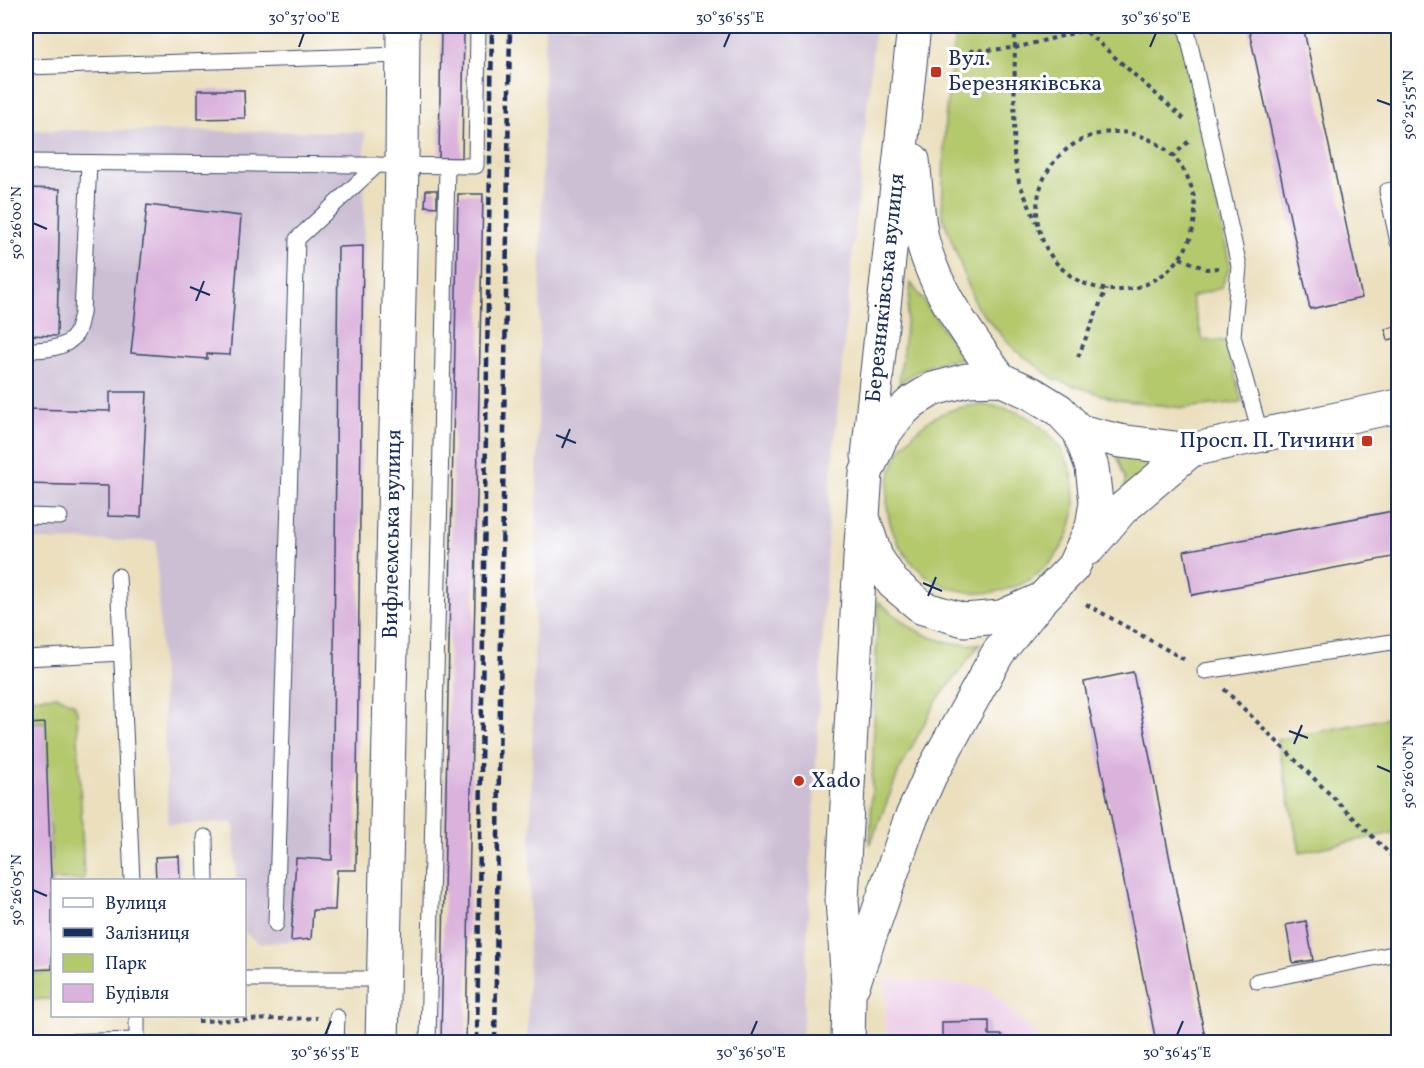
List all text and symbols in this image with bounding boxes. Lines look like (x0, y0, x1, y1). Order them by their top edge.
text: 30°37'00"E (268, 8, 340, 29)
text: 30°36'55"E (696, 8, 764, 29)
text: 30°36'50"E (1121, 8, 1191, 29)
place label: Вул. Березняківська (948, 44, 1102, 100)
marker: Вул. Березняківська (929, 65, 943, 79)
text: 50°25'55"N (1399, 70, 1420, 140)
street label: Березняківська вулиця (859, 172, 913, 404)
text: 50°26'00"N (7, 186, 28, 260)
place label: Просп. П. Тичини (1179, 426, 1355, 457)
street label: Вифлеємська вулиця (376, 429, 410, 639)
marker: Просп. П. Тичини (1360, 434, 1374, 448)
text: 50°26'00"N (1399, 735, 1420, 809)
place label: Xado (811, 766, 861, 797)
marker: Xado (792, 774, 806, 788)
text: 50°26'05"N (7, 854, 28, 926)
legend (51, 879, 246, 1017)
text: Вулиця (105, 892, 167, 917)
text: Залізниця (105, 922, 190, 947)
text: Парк (105, 952, 147, 977)
text: Будівля (105, 982, 169, 1007)
text: 30°36'55"E (291, 1043, 359, 1064)
text: 30°36'50"E (716, 1043, 786, 1064)
text: 30°36'45"E (1143, 1043, 1211, 1064)

